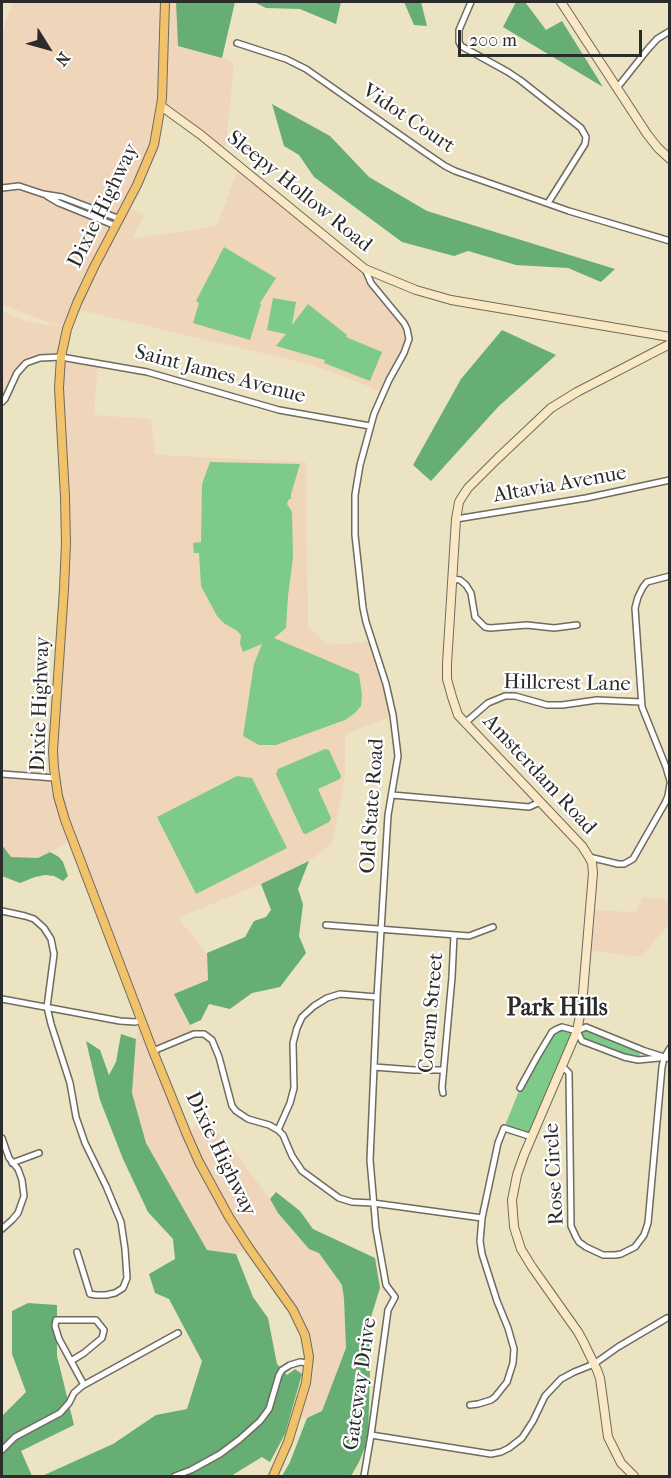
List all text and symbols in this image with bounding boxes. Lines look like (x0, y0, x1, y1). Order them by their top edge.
north arrow (18, 18, 78, 78)
scale bar (461, 18, 646, 56)
text: 200 m (469, 30, 517, 51)
text: N (52, 49, 74, 70)
street label: Vidot Court (357, 79, 459, 159)
street label: Sleepy Hollow Road (221, 126, 377, 258)
street label: Dixie Highway (63, 140, 145, 272)
street label: Saint James Avenue (132, 340, 308, 410)
street label: Altavia Avenue (491, 461, 629, 509)
street label: Dixie Highway (26, 636, 56, 772)
street label: Hillcrest Lane (503, 670, 631, 698)
street label: Amsterdam Road (477, 710, 601, 840)
street label: Old State Road (356, 738, 390, 874)
street label: Coram Street (414, 952, 450, 1074)
district label: Park Hills (506, 995, 608, 1023)
street label: Dixie Highway (179, 1088, 261, 1220)
street label: Rose Circle (540, 1122, 570, 1226)
street label: Gateway Drive (339, 1316, 383, 1452)

